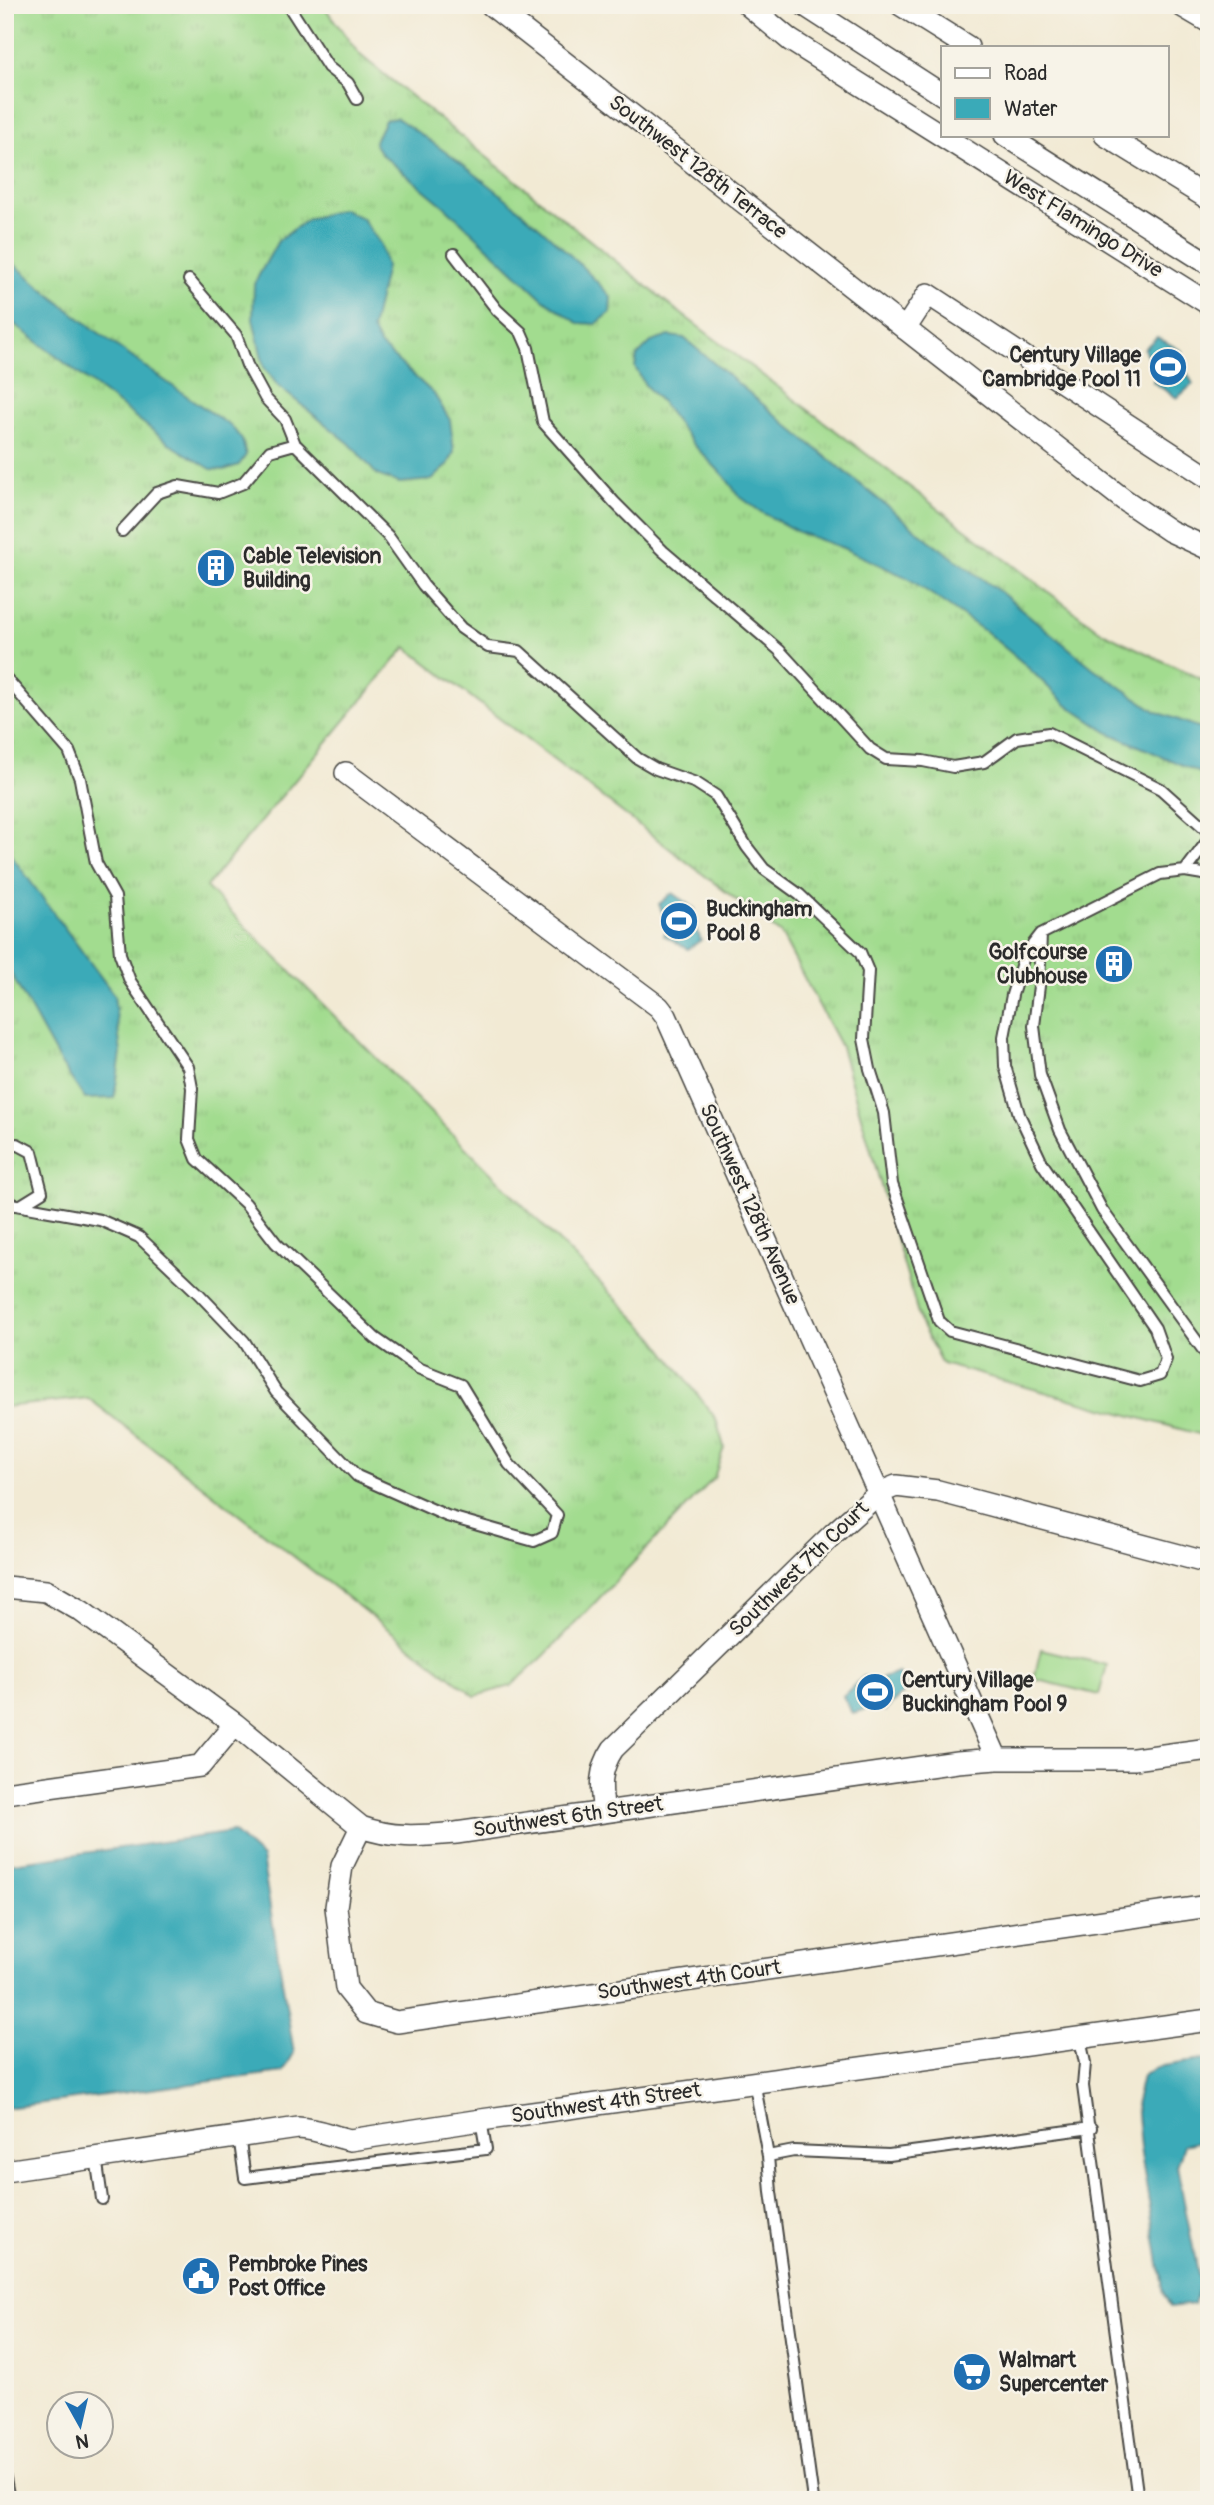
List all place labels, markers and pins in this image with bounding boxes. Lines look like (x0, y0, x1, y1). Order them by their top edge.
place label: Century Village Cambridge Pool 11 (982, 342, 1142, 393)
sports icon: Century Village Cambridge Pool 11 (1147, 346, 1189, 388)
place label: Cable Television Building (243, 543, 381, 594)
building icon: Cable Television Building (195, 547, 237, 589)
place label: Buckingham Pool 8 (706, 896, 813, 947)
sports icon: Buckingham Pool 8 (658, 900, 700, 942)
place label: Golfcourse Clubhouse (989, 939, 1088, 990)
building icon: Golfcourse Clubhouse (1093, 943, 1135, 985)
place label: Century Village Buckingham Pool 9 (902, 1667, 1068, 1718)
sports icon: Century Village Buckingham Pool 9 (854, 1671, 896, 1713)
place label: Pembroke Pines Post Office (228, 2251, 368, 2302)
public building icon: Pembroke Pines Post Office (180, 2255, 222, 2297)
place label: Walmart Supercenter (999, 2347, 1109, 2398)
supermarket icon: Walmart Supercenter (951, 2351, 993, 2393)

